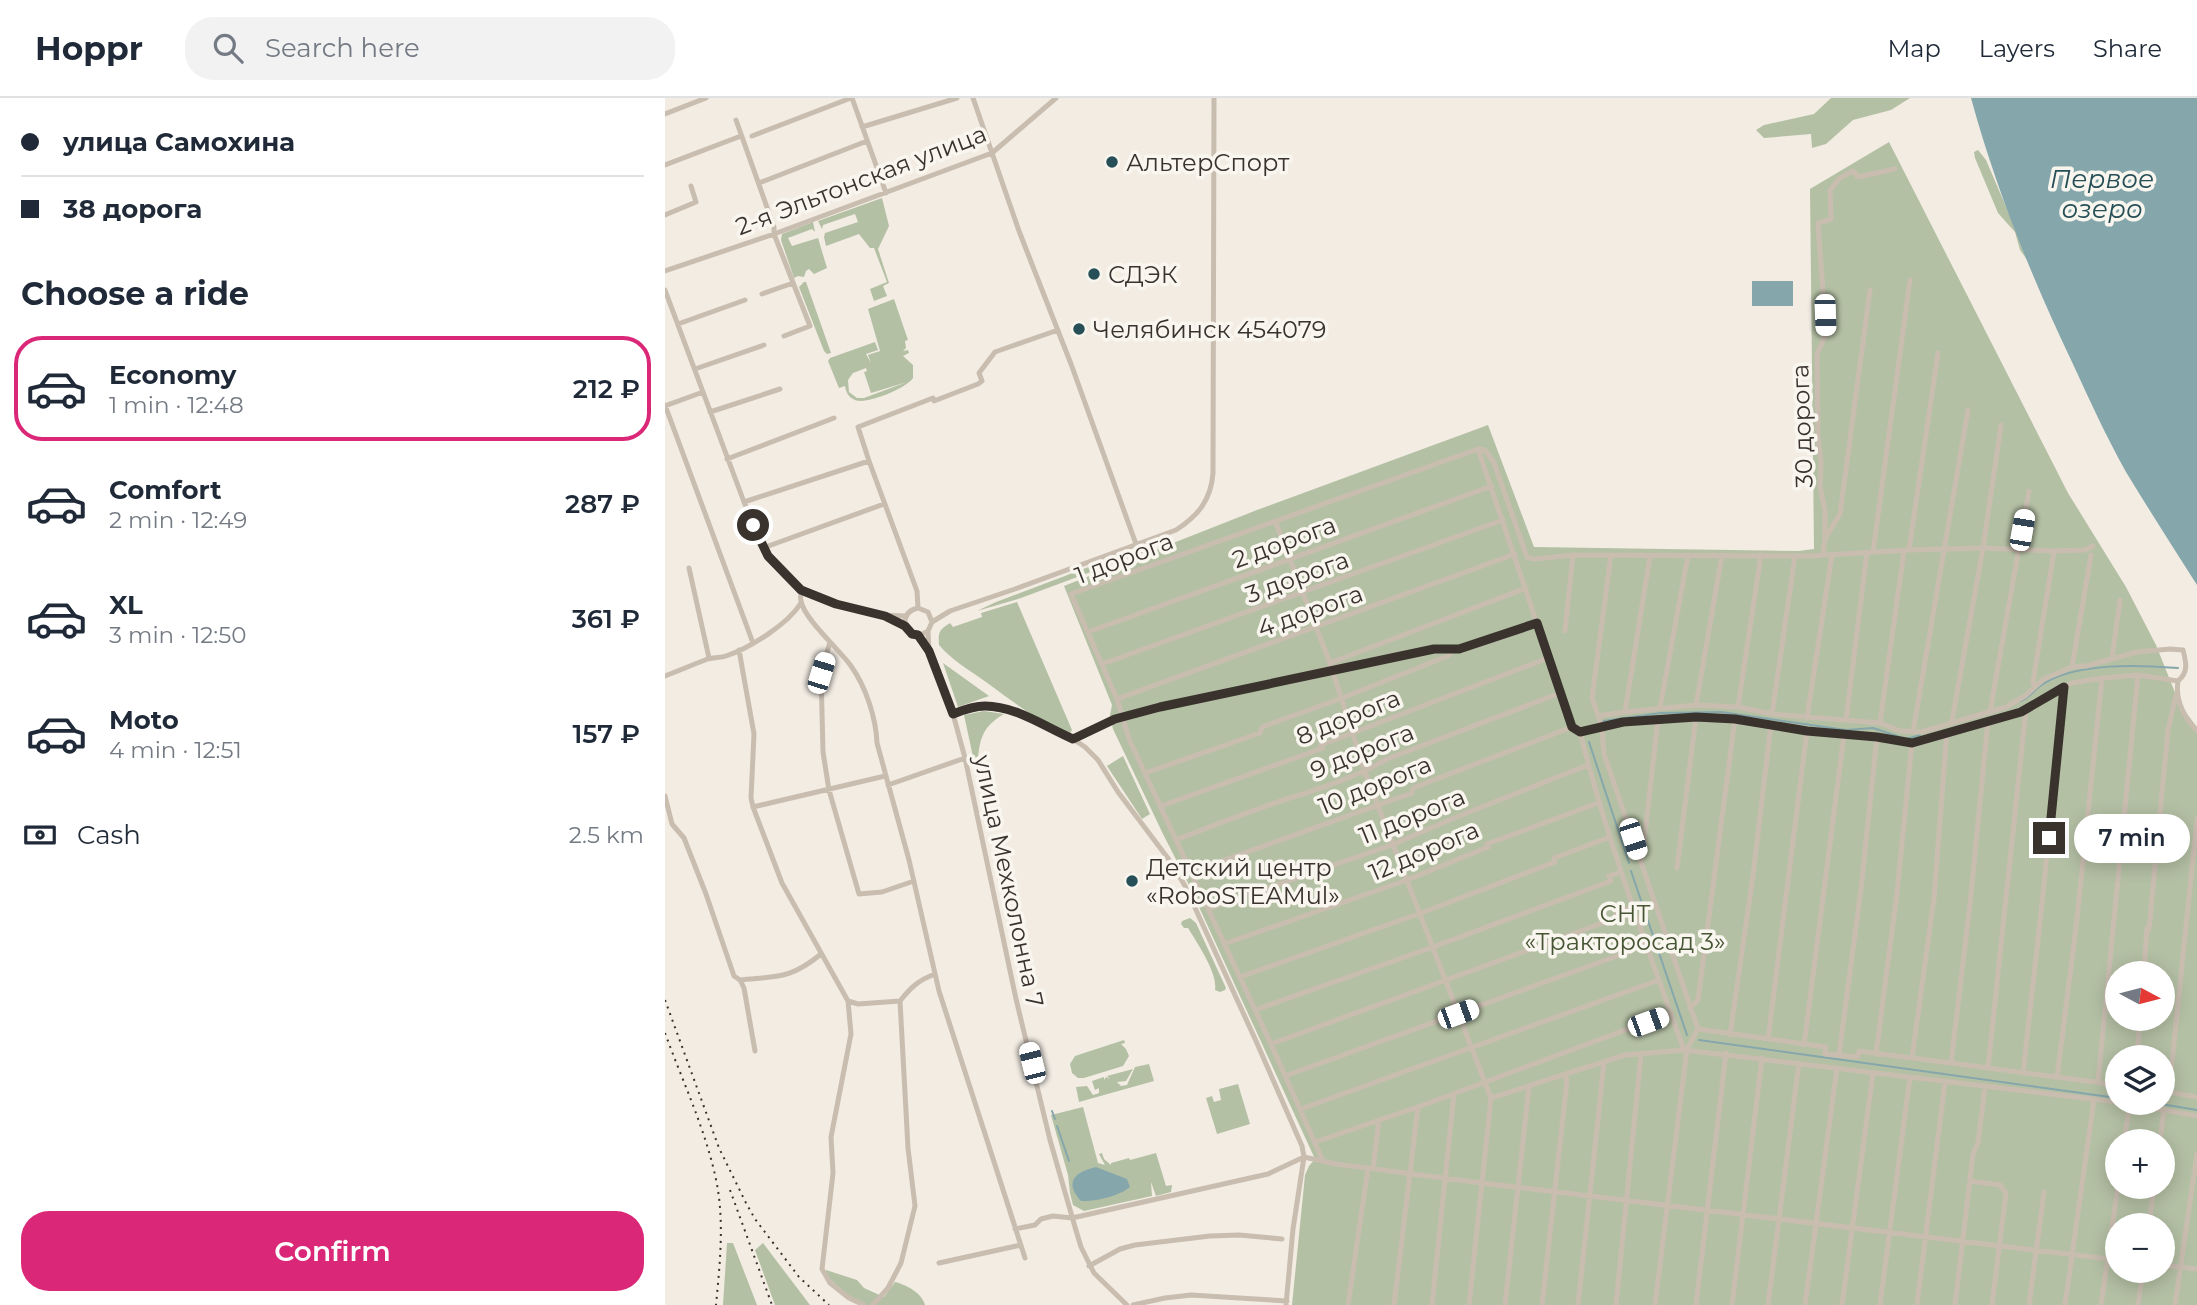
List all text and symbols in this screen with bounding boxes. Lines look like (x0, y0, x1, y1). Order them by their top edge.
search box (185, 17, 675, 80)
text: Hoppr (35, 28, 143, 68)
icon: search (209, 29, 247, 67)
text: Search here (265, 32, 420, 64)
text: Map (1887, 34, 1941, 63)
text: Layers (1979, 34, 2055, 63)
text: Share (2093, 34, 2162, 63)
street label: 2-я Эльтонская улица (732, 119, 990, 241)
text: улица Самохина (63, 126, 295, 158)
place label: АльтерСпорт (1126, 148, 1290, 177)
marker: АльтерСпорт (1104, 154, 1120, 170)
water label: Первое озеро (2050, 163, 2154, 225)
text: 38 дорога (63, 193, 202, 225)
place label: СДЭК (1108, 260, 1178, 289)
marker: СДЭК (1086, 266, 1102, 282)
text: Choose a ride (21, 274, 249, 313)
car (1814, 294, 1837, 336)
place label: Челябинск 454079 (1093, 315, 1326, 344)
marker: Челябинск 454079 (1071, 321, 1087, 337)
icon: car (25, 357, 88, 420)
text: Economy (109, 359, 236, 391)
street label: 30 дорога (1785, 364, 1819, 488)
text: 212 ₽ (573, 373, 640, 405)
text: 1 min · 12:48 (109, 391, 244, 419)
icon: car (25, 472, 88, 535)
text: Comfort (109, 474, 221, 506)
text: 287 ₽ (565, 488, 640, 520)
text: 2 min · 12:49 (109, 506, 247, 534)
car (2009, 507, 2036, 553)
route start (737, 509, 769, 541)
street label: 2 дорога (1228, 510, 1340, 574)
street label: 1 дорога (1071, 526, 1177, 590)
street label: 3 дорога (1241, 545, 1353, 609)
street label: 4 дорога (1253, 579, 1367, 643)
icon: car (25, 587, 88, 650)
text: XL (109, 589, 143, 621)
text: 361 ₽ (572, 603, 640, 635)
text: 3 min · 12:50 (109, 621, 246, 649)
car (805, 650, 838, 696)
street label: 8 дорога (1292, 683, 1404, 751)
icon: car (25, 702, 88, 765)
text: Moto (109, 704, 179, 736)
street label: 9 дорога (1306, 717, 1418, 785)
text: 157 ₽ (572, 718, 640, 750)
text: 4 min · 12:51 (109, 736, 242, 764)
street label: 10 дорога (1314, 749, 1436, 821)
street label: улица Мехколонна 7 (968, 751, 1050, 1010)
street label: 11 дорога (1355, 782, 1469, 850)
callout: 7 min (2073, 814, 2189, 862)
street label: 12 дорога (1365, 815, 1483, 887)
icon: cash (21, 816, 59, 854)
car (1617, 816, 1650, 862)
text: Cash (77, 819, 141, 851)
text: 2.5 km (569, 821, 644, 849)
route end (2033, 822, 2065, 854)
text: 7 min (2099, 824, 2165, 852)
place label: Детский центр «RoboSTEAMul» (1146, 853, 1340, 910)
marker: Детский центр «RoboSTEAMul» (1124, 873, 1140, 889)
park label: СНТ «Тракторосад 3» (1524, 899, 1726, 956)
north arrow (2105, 961, 2175, 1031)
map controls (2105, 961, 2175, 1283)
car (1435, 997, 1482, 1031)
car (1625, 1005, 1672, 1039)
car (1017, 1040, 1048, 1086)
button: layers (2105, 1045, 2175, 1115)
button: + (2105, 1129, 2175, 1199)
button: Confirm (21, 1211, 644, 1291)
button: − (2105, 1213, 2175, 1283)

